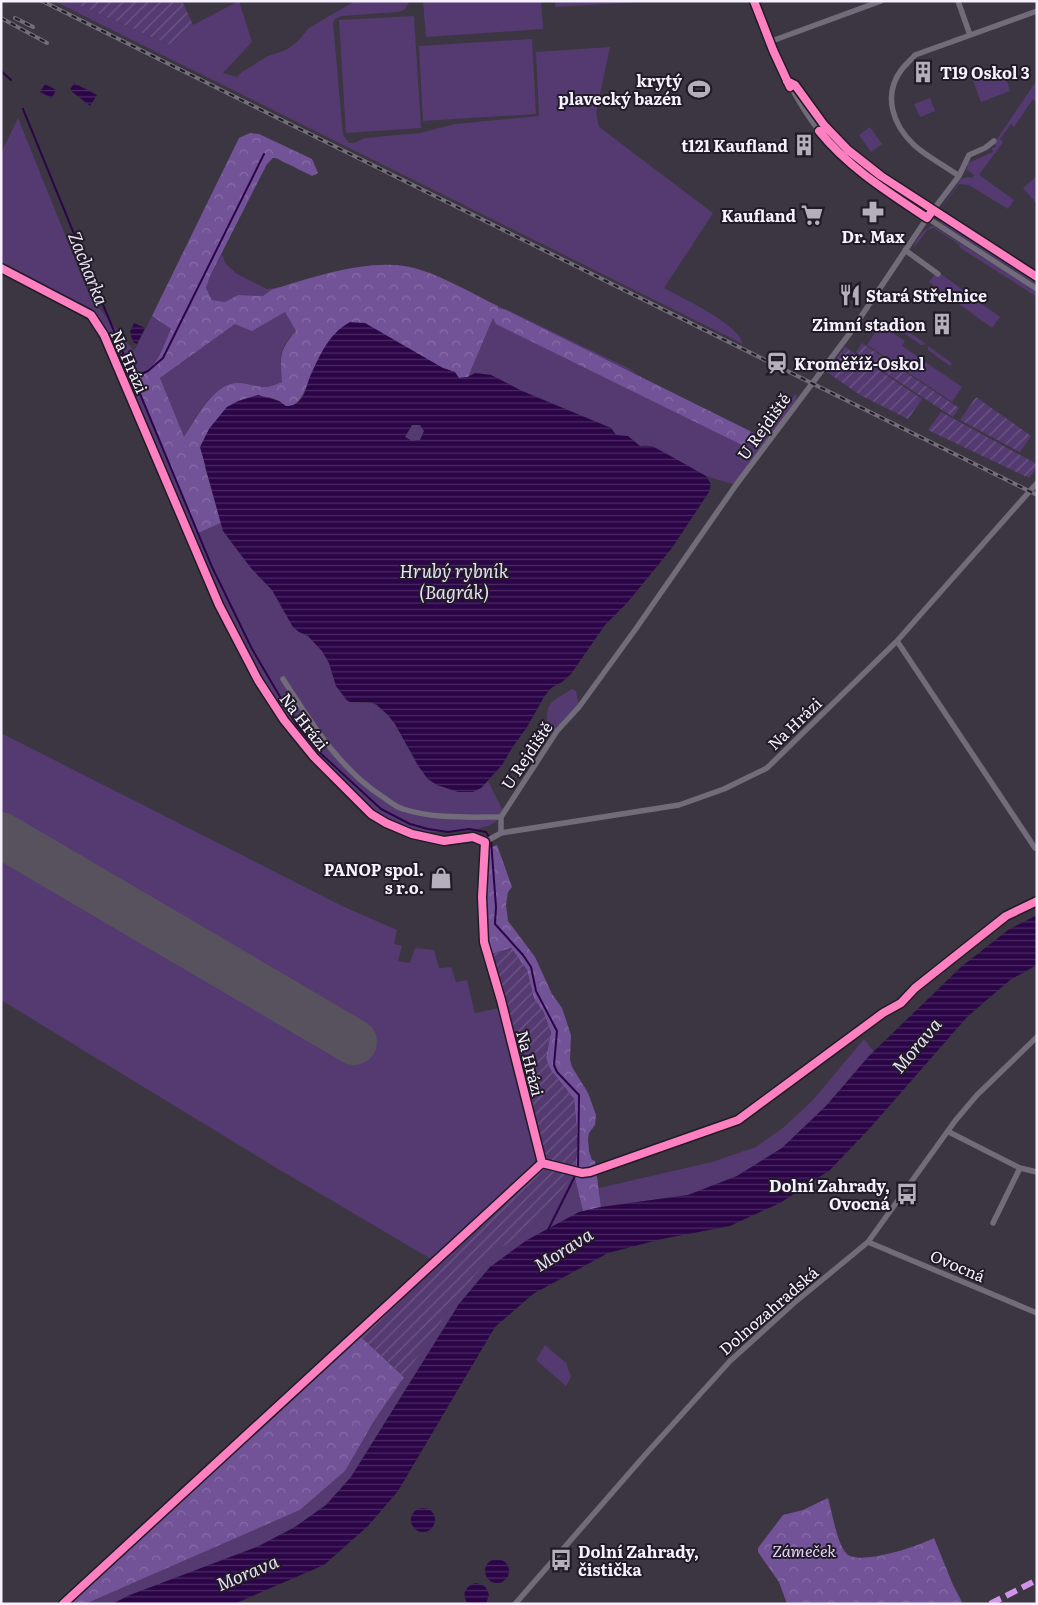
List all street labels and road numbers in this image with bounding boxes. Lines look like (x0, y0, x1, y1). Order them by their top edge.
street label: Na Hrázi (105, 325, 155, 397)
street label: U Rejdiště (731, 388, 795, 464)
street label: Na Hrázi (275, 687, 335, 755)
street label: Na Hrázi (762, 691, 826, 755)
street label: U Rejdiště (494, 716, 558, 794)
street label: Na Hrázi (511, 1028, 551, 1098)
street label: Ovocná (927, 1243, 990, 1287)
street label: Dolnozahradská (713, 1260, 823, 1360)

